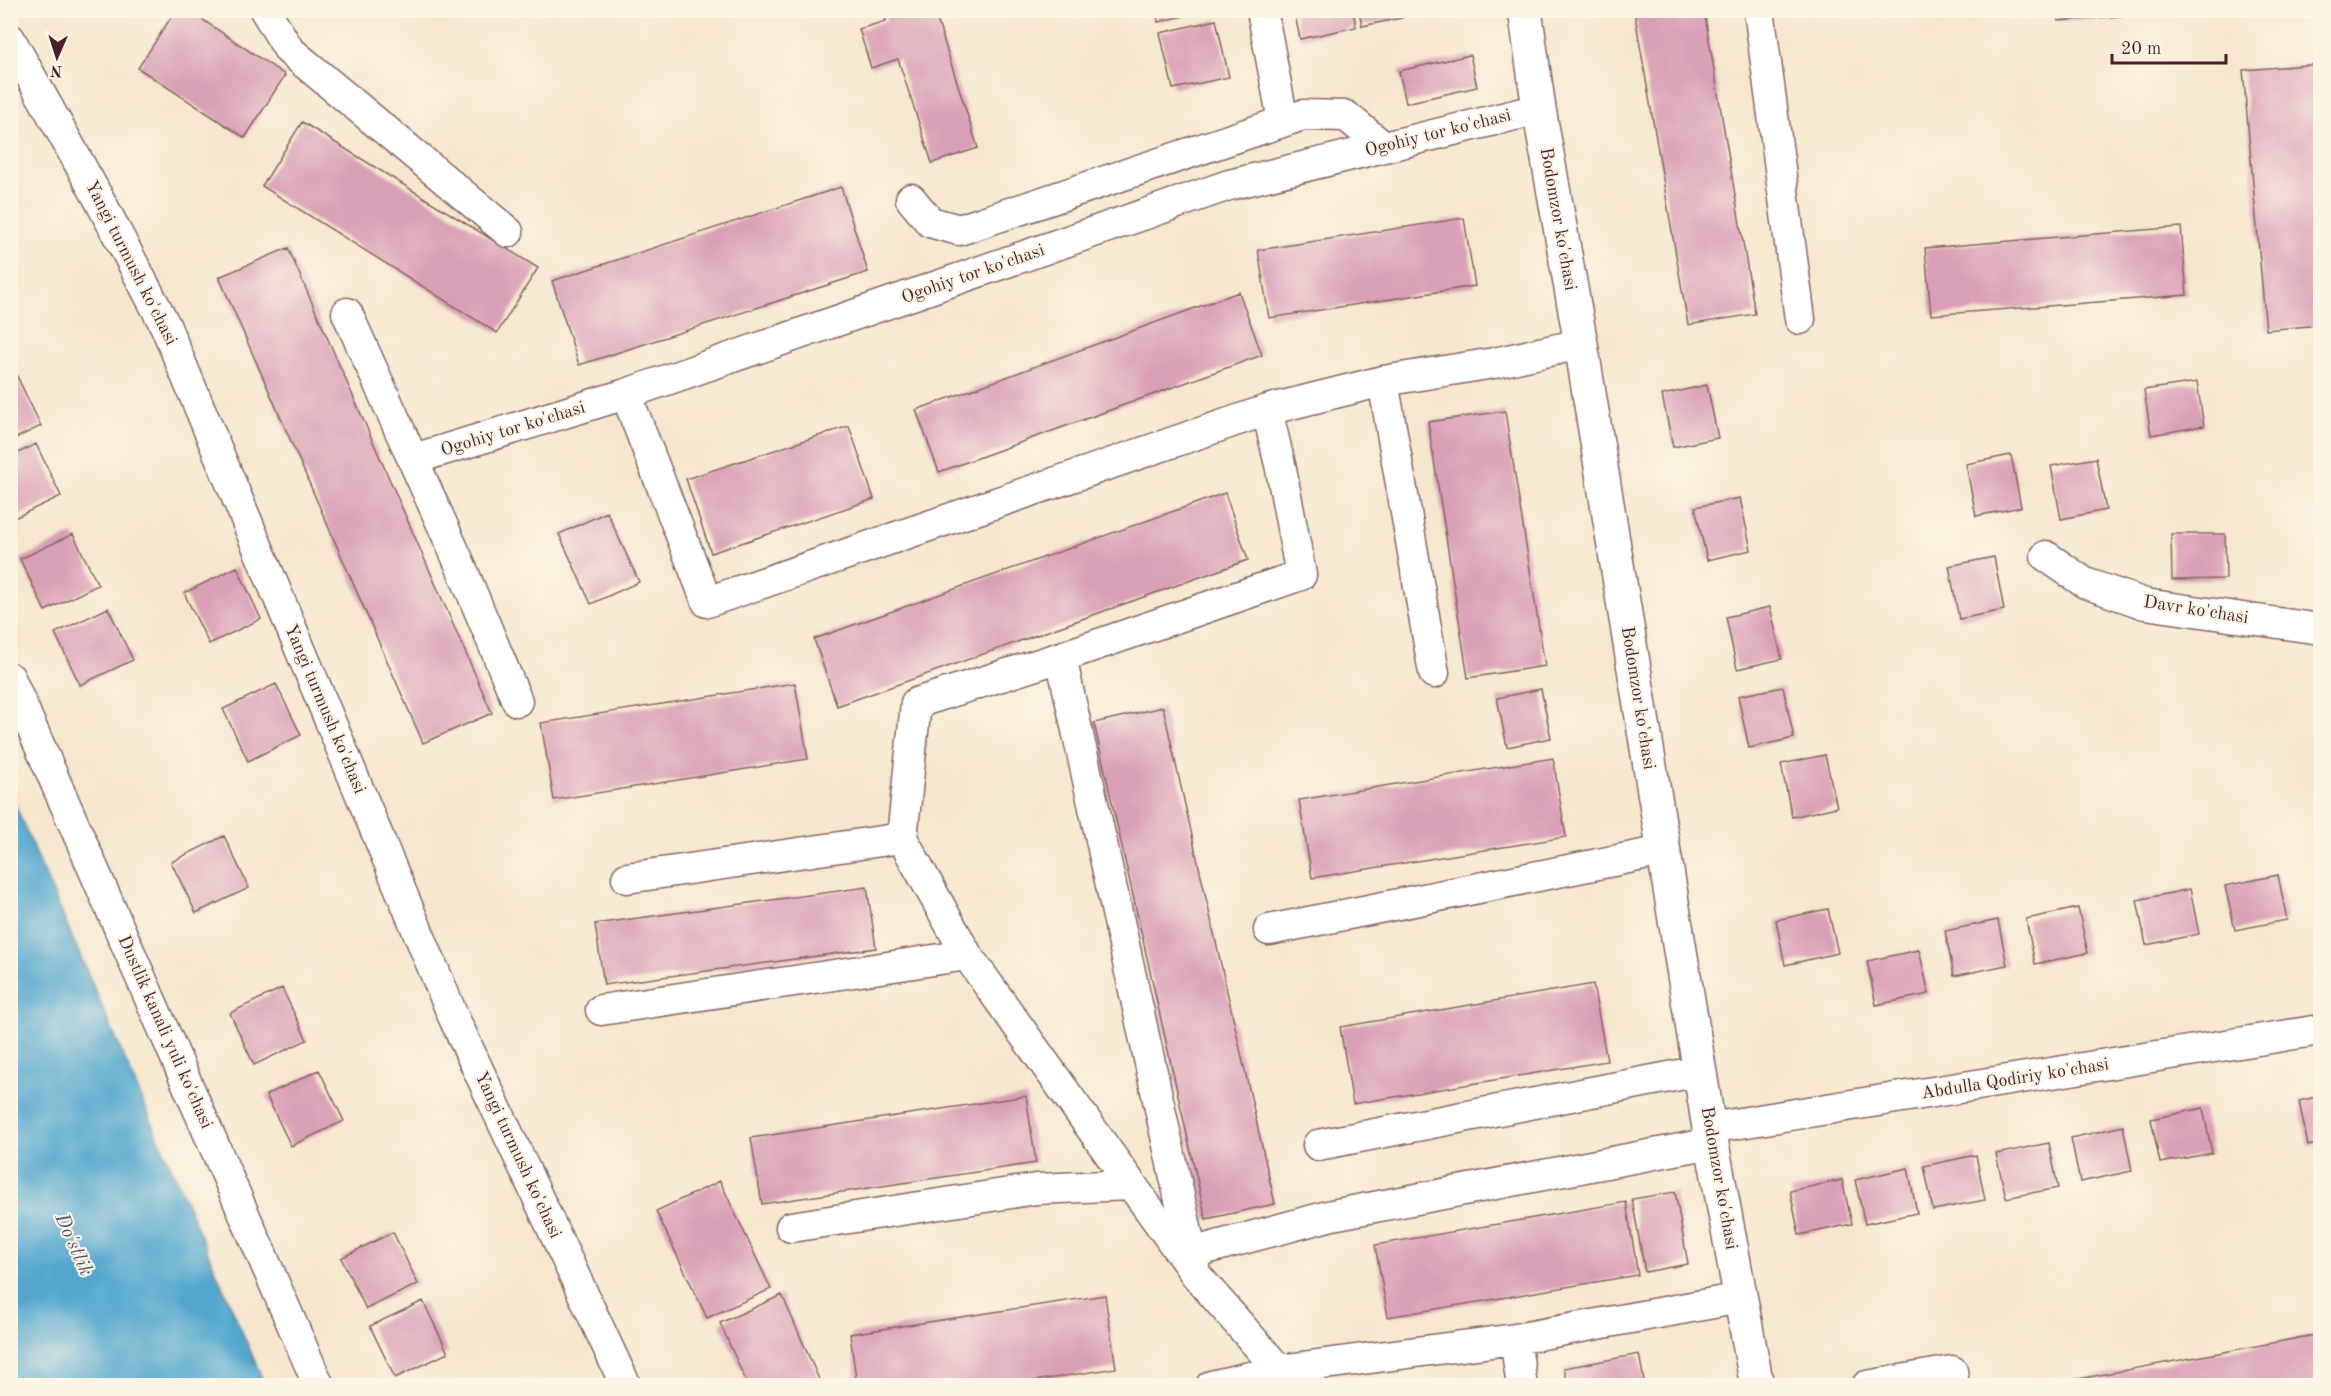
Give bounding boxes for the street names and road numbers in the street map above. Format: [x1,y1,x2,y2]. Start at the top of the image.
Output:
street label: Ogohiy tor ko'chasi [1363,106,1513,160]
street label: Bodomzor ko'chasi [1537,146,1579,292]
street label: Yangi turmush ko'chasi [82,178,180,348]
street label: Ogohiy tor ko'chasi [899,241,1047,307]
street label: Ogohiy tor ko'chasi [439,398,587,460]
street label: Davr ko'chasi [2142,593,2250,627]
street label: Yangi turmush ko'chasi [281,622,369,796]
street label: Bodomzor ko'chasi [1618,625,1658,771]
street label: Dustlik kanali yuli ko'chasi [114,933,216,1131]
street label: Abdulla Qodiriy ko'chasi [1920,1055,2110,1103]
street label: Yangi turmush ko'chasi [471,1069,565,1241]
street label: Bodomzor ko'chasi [1698,1105,1740,1251]

